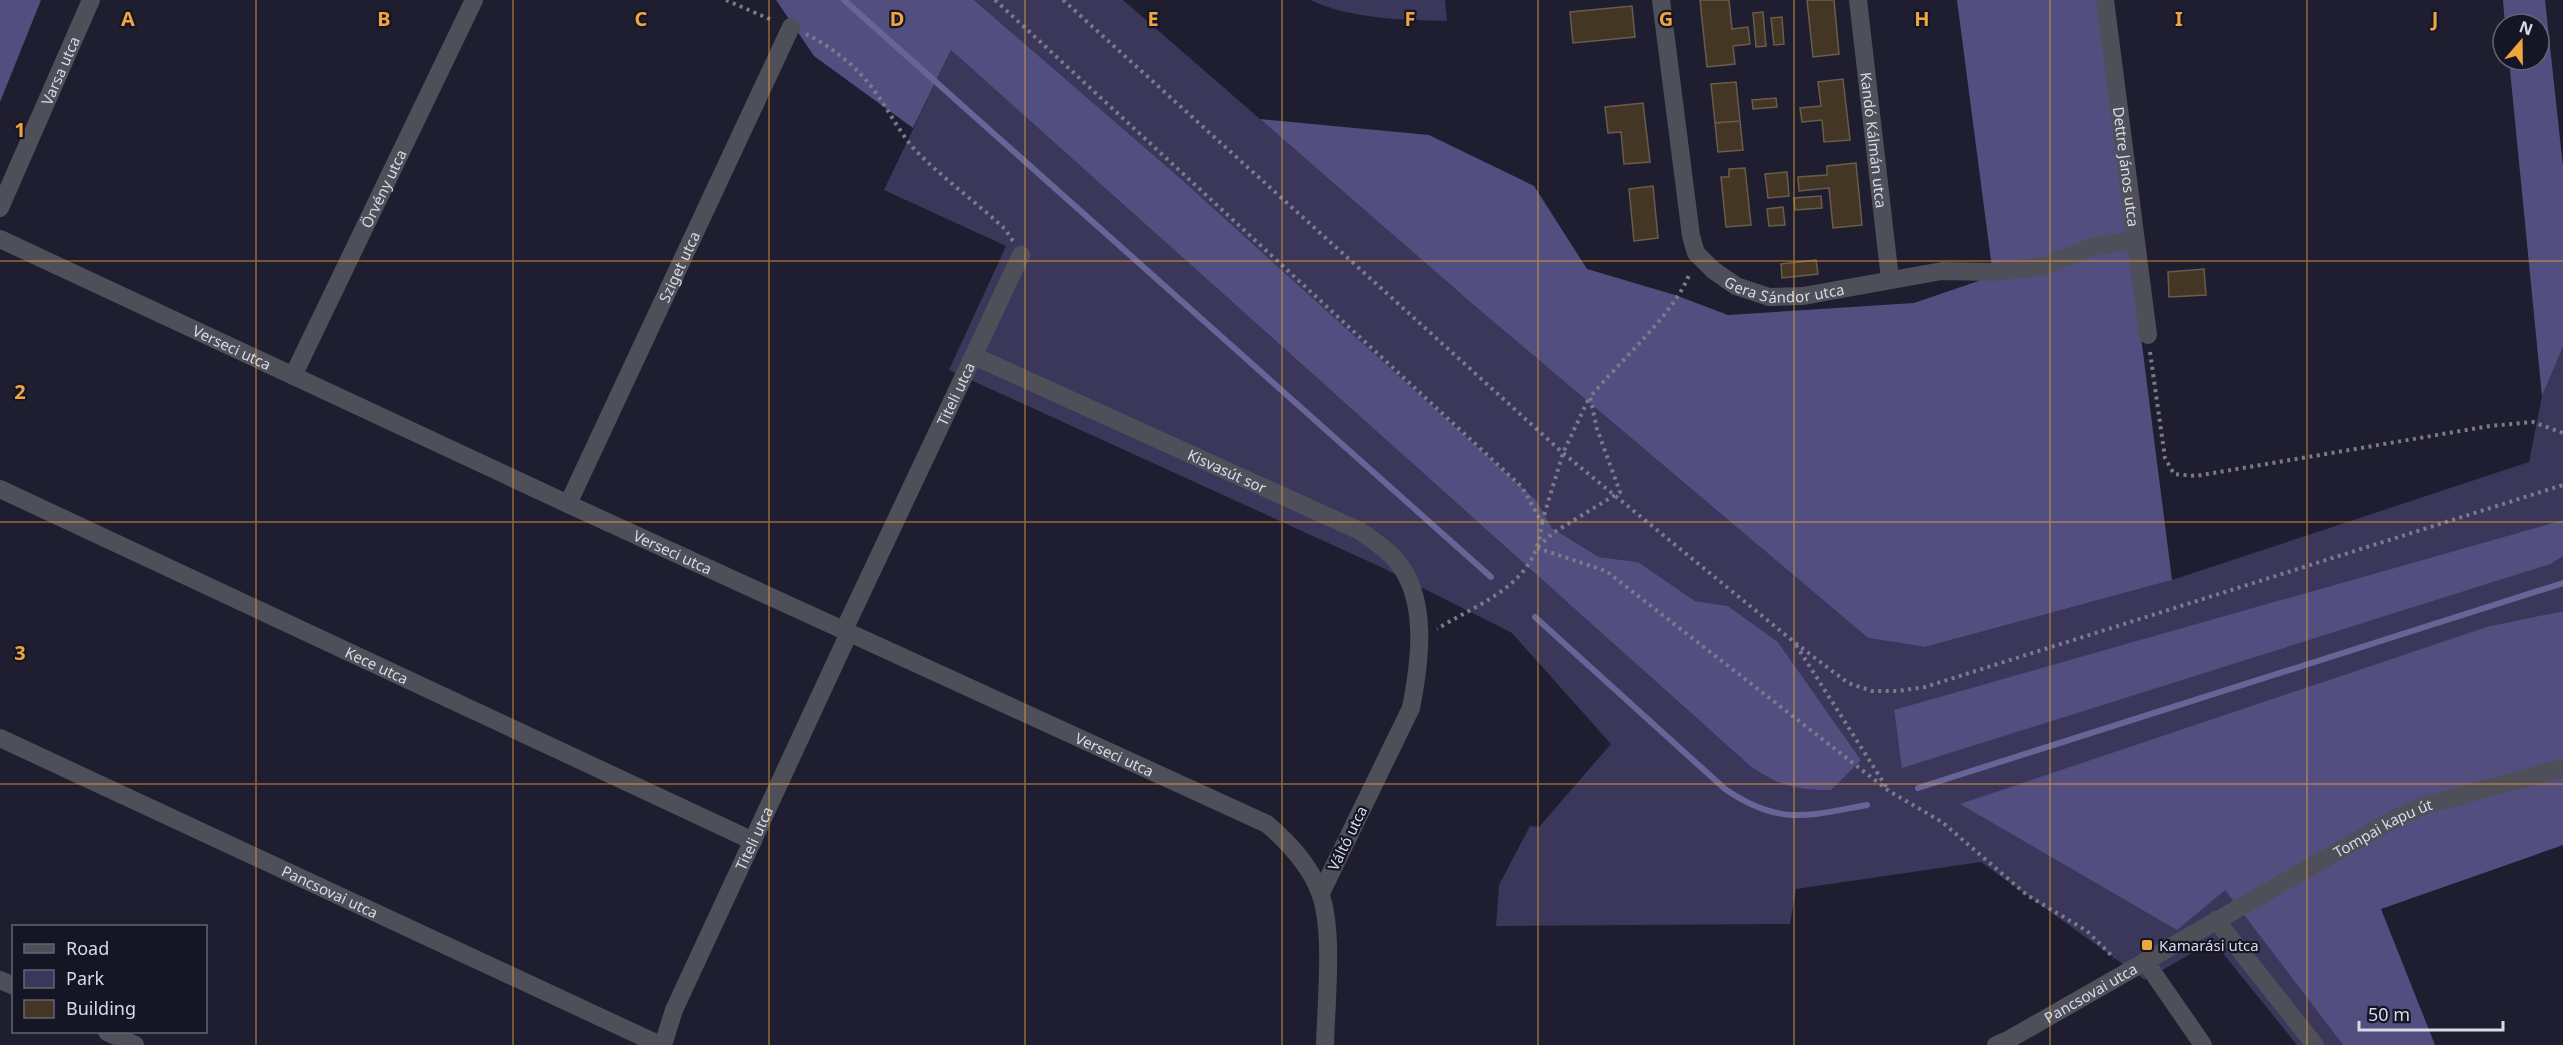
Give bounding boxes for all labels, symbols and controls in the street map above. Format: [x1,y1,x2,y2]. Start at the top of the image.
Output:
text: A [121,5,135,32]
text: B [377,5,391,32]
text: C [635,5,648,32]
text: D [890,5,904,32]
text: E [1147,5,1159,32]
text: F [1405,5,1415,32]
text: G [1659,5,1673,32]
text: H [1914,5,1930,32]
text: I [2175,5,2183,32]
text: J [2430,5,2438,32]
north arrow [2491,12,2551,72]
text: N [2516,15,2536,40]
street label: Varsa utca [36,33,84,108]
street label: Kandó Kálmán utca [1856,71,1892,209]
street label: Dettre János utca [2109,105,2144,228]
text: 1 [14,116,26,143]
street label: Örvény utca [356,146,411,231]
street label: Sziget utca [654,228,704,306]
street label: Gera Sándor utca [1721,271,1846,307]
street label: Verseci utca [190,320,274,374]
street label: Titeli utca [932,359,979,429]
text: 2 [14,378,26,405]
street label: Kisvasút sor [1185,444,1270,497]
street label: Verseci utca [630,525,715,579]
text: 3 [14,639,26,666]
street label: Kece utca [342,642,412,689]
street label: Verseci utca [1072,728,1157,781]
street label: Tompai kapu út [2330,794,2435,862]
street label: Váltó utca [1323,802,1371,874]
street label: Titeli utca [730,803,777,873]
street label: Pancsovai utca [279,860,381,923]
legend [12,925,207,1033]
place label: Kamarási utca [2159,935,2259,955]
text: Road [66,936,109,960]
marker: Kamarási utca [2140,938,2154,952]
street label: Pancsovai utca [2040,958,2141,1027]
text: Park [66,966,104,990]
scale bar [2359,994,2503,1032]
text: Building [66,996,136,1020]
text: 50 m [2368,1002,2410,1026]

